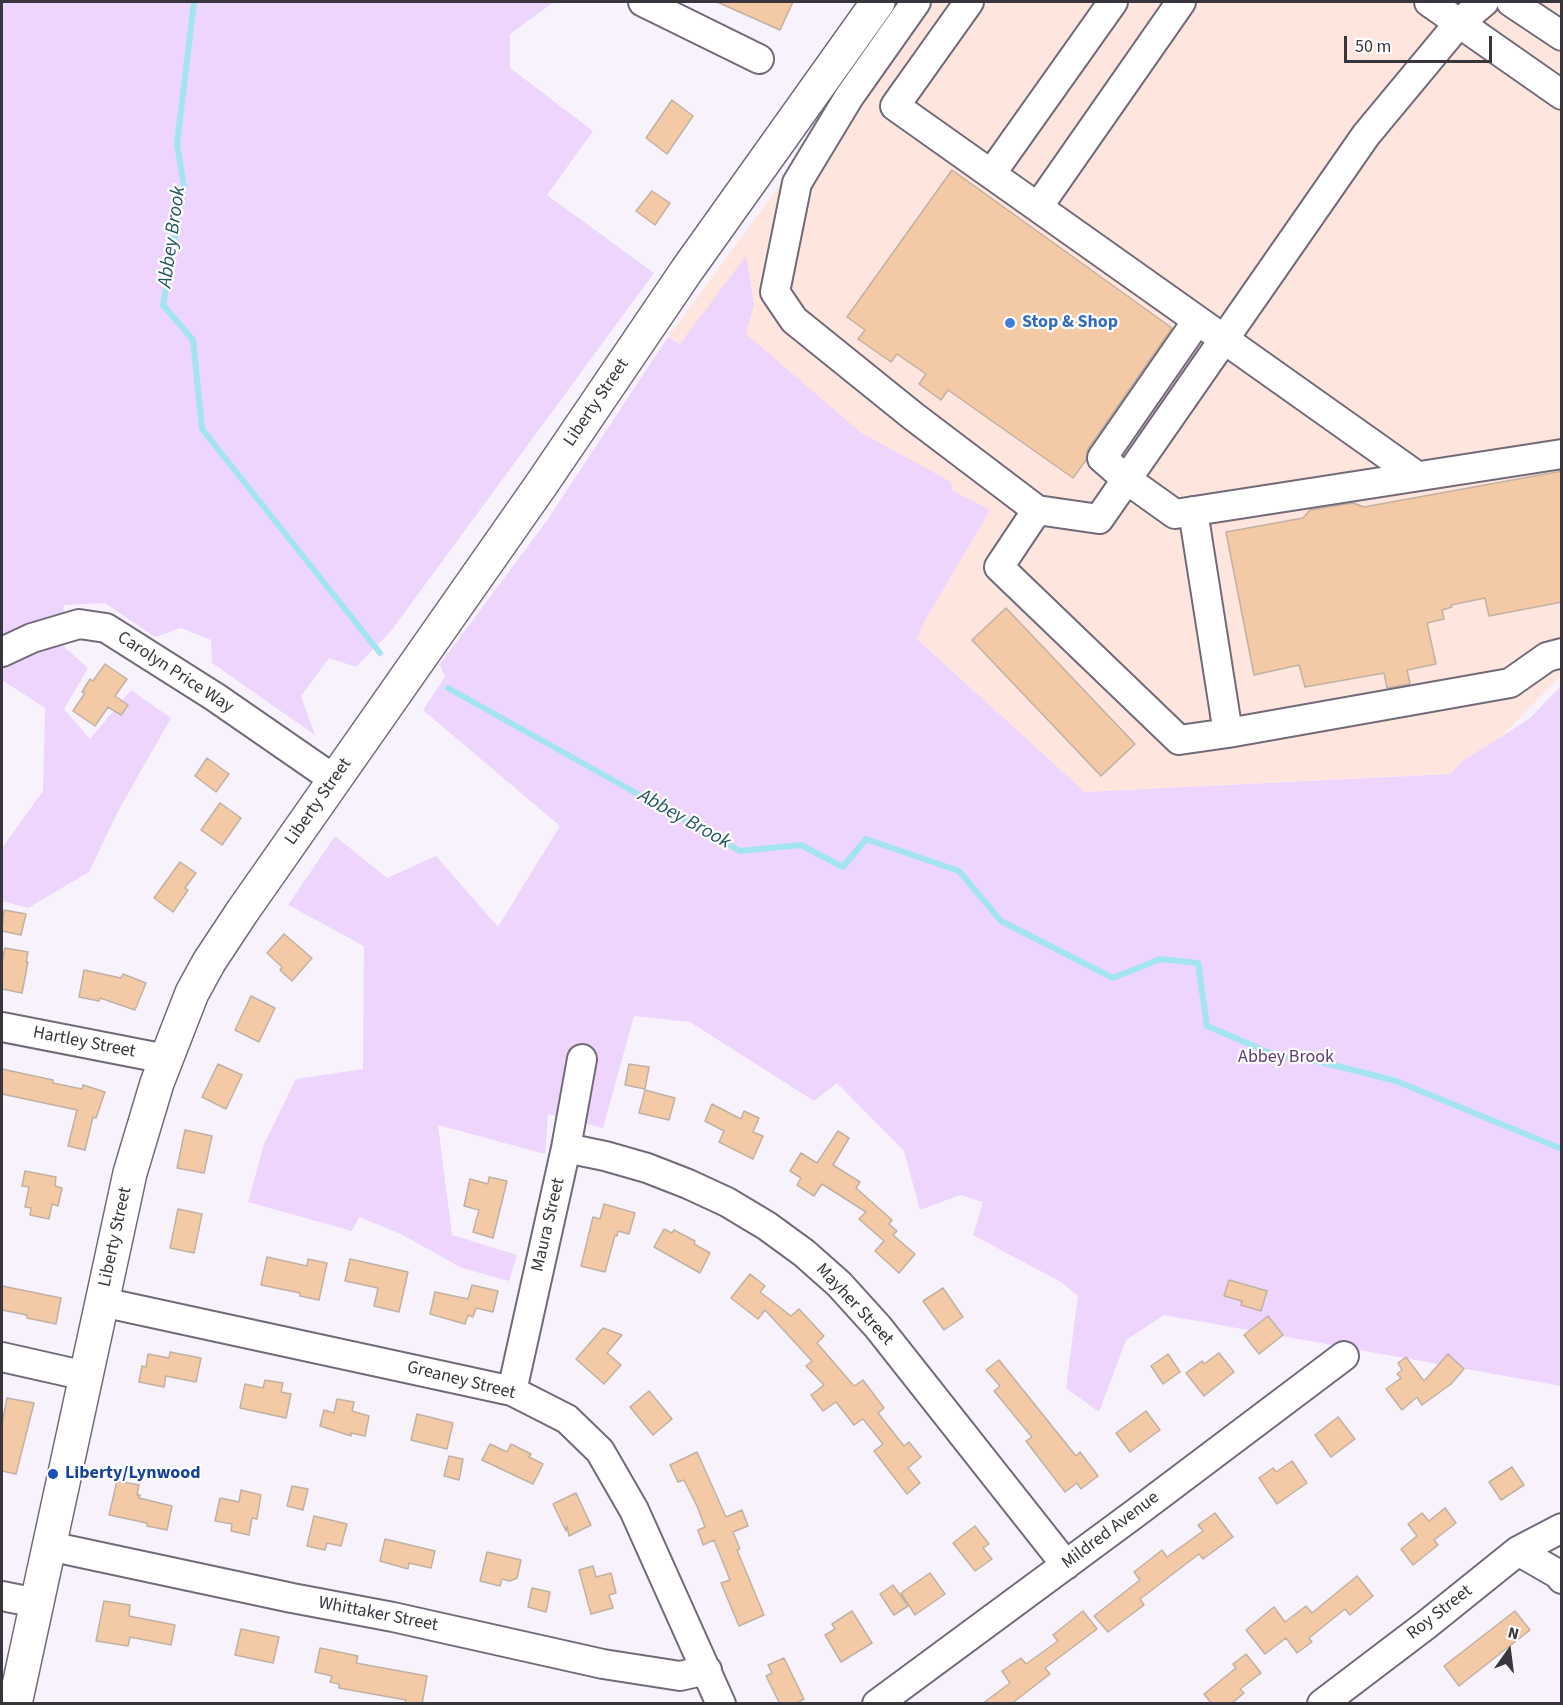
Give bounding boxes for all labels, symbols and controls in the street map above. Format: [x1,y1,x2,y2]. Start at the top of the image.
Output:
scale bar [1347,24,1496,62]
text: 50 m [1355,34,1391,59]
water label: Abbey Brook [154,185,192,289]
place label: Stop & Shop [1022,312,1118,334]
marker: Stop & Shop [1003,316,1017,330]
street label: Liberty Street [560,355,634,451]
street label: Carolyn Price Way [113,627,237,719]
street label: Liberty Street [281,754,357,850]
water label: Abbey Brook [634,785,734,855]
street label: Hartley Street [31,1022,137,1064]
park label: Abbey Brook [1238,1047,1334,1069]
street label: Maura Street [528,1176,570,1274]
street label: Liberty Street [95,1185,137,1289]
street label: Mayher Street [811,1260,897,1350]
street label: Greaney Street [405,1357,517,1405]
place label: Liberty/Lynwood [65,1463,201,1485]
marker: Liberty/Lynwood [46,1467,60,1481]
street label: Mildred Avenue [1058,1487,1164,1575]
street label: Roy Street [1403,1581,1477,1645]
street label: Whittaker Street [316,1593,440,1637]
north arrow [1479,1621,1539,1681]
text: N [1506,1622,1521,1645]

